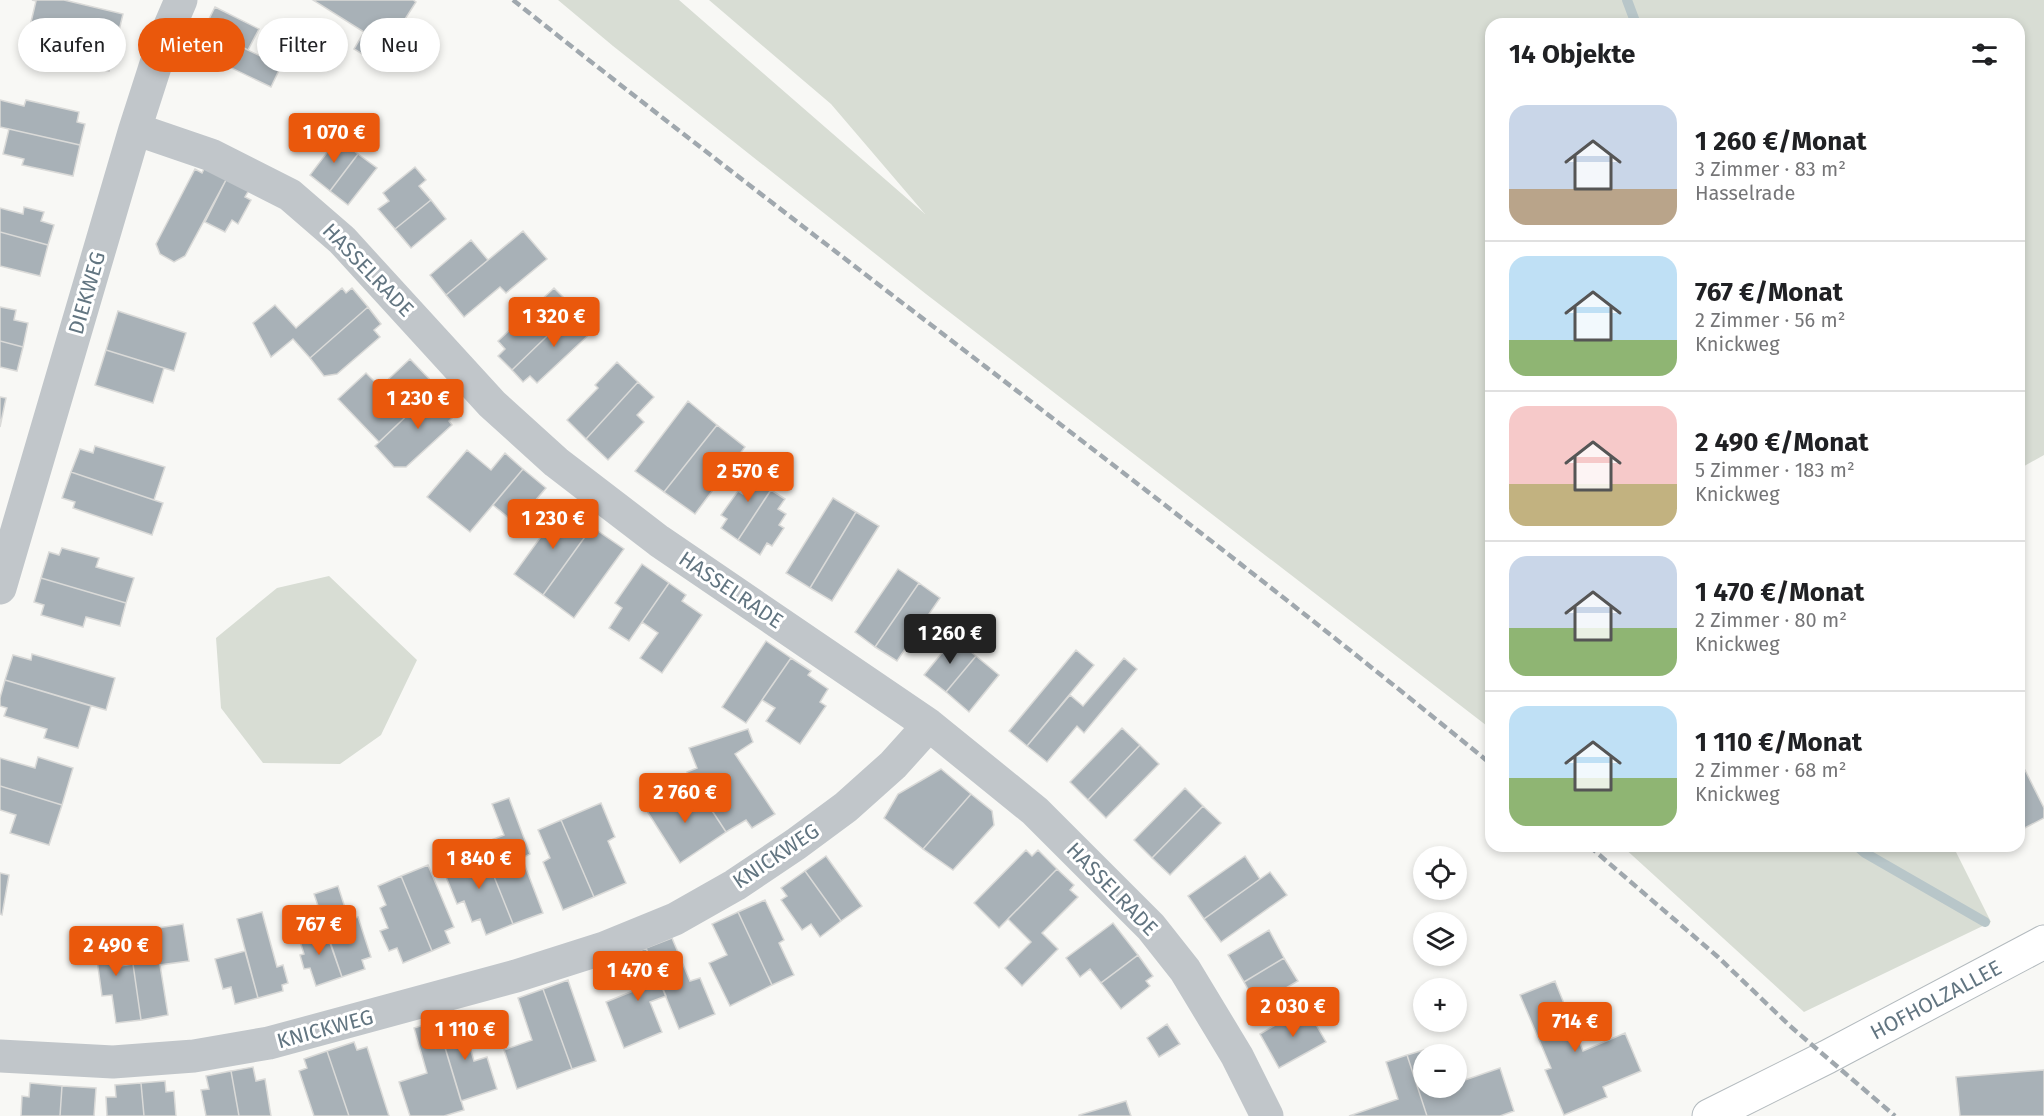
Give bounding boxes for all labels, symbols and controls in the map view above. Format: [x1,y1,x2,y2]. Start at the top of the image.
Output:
chip: Kaufen [18,18,126,72]
chip: Mieten [138,18,245,72]
chip: Filter [257,18,348,72]
chip: Neu [360,18,440,72]
icon: filters [1968,38,2001,71]
text: 14 Objekte [1509,39,1635,70]
pin: 1 070 € [279,113,389,164]
text: 1 070 € [303,120,365,144]
text: 1 260 €/Monat [1695,126,1867,157]
icon: home [1557,129,1629,201]
text: 3 Zimmer · 83 m² [1695,157,1846,181]
text: Hasselrade [1695,181,1795,205]
street label: HASSELRADE [317,218,419,322]
street label: DIEKWEG [63,249,111,337]
text: 767 €/Monat [1695,277,1843,308]
icon: home [1557,280,1629,352]
pin: 1 320 € [499,297,609,348]
text: 1 320 € [523,304,585,328]
text: 2 Zimmer · 56 m² [1695,308,1846,332]
text: Knickweg [1695,332,1780,356]
pin: 1 230 € [363,379,473,430]
text: 1 230 € [387,386,449,410]
text: 2 490 €/Monat [1695,427,1869,458]
icon: home [1557,430,1629,502]
pin: 2 570 € [693,452,803,503]
text: 5 Zimmer · 183 m² [1695,458,1855,482]
text: 2 570 € [717,459,779,483]
text: Knickweg [1695,482,1780,506]
pin: 1 230 € [498,499,608,550]
text: 1 230 € [522,506,584,530]
street label: HASSELRADE [674,546,788,634]
text: 1 470 €/Monat [1695,577,1864,608]
icon: home [1557,580,1629,652]
text: 2 Zimmer · 80 m² [1695,608,1847,632]
pin: 1 260 € [895,614,1005,665]
text: 1 260 € [918,621,982,645]
text: Knickweg [1695,632,1780,656]
text: 1 110 €/Monat [1695,727,1862,758]
icon: home [1557,730,1629,802]
text: 2 Zimmer · 68 m² [1695,758,1847,782]
pin: 2 760 € [630,773,740,824]
text: 2 760 € [653,780,717,804]
text: Knickweg [1695,782,1780,806]
street label: KNICKWEG [728,818,824,894]
street label: HASSELRADE [1061,837,1163,941]
pin: 1 840 € [424,839,534,890]
text: 1 840 € [446,846,512,870]
map controls [1413,846,1467,1098]
button: locate [1413,846,1467,900]
pin: 767 € [277,905,361,956]
text: 767 € [296,912,342,936]
button: layers [1413,912,1467,966]
pin: 2 490 € [61,926,171,977]
text: 2 490 € [83,933,149,957]
pin: 1 470 € [583,951,693,1002]
street label: HOFHOLZALLEE [1866,955,2006,1045]
text: 1 470 € [607,958,669,982]
button: + [1413,978,1467,1032]
pin: 2 030 € [1238,987,1348,1038]
text: 2 030 € [1260,994,1326,1018]
pin: 714 € [1533,1002,1617,1053]
street label: KNICKWEG [274,1004,376,1054]
text: 714 € [1552,1009,1598,1033]
pin: 1 110 € [410,1010,520,1061]
text: 1 110 € [435,1017,495,1041]
button: − [1413,1044,1467,1098]

